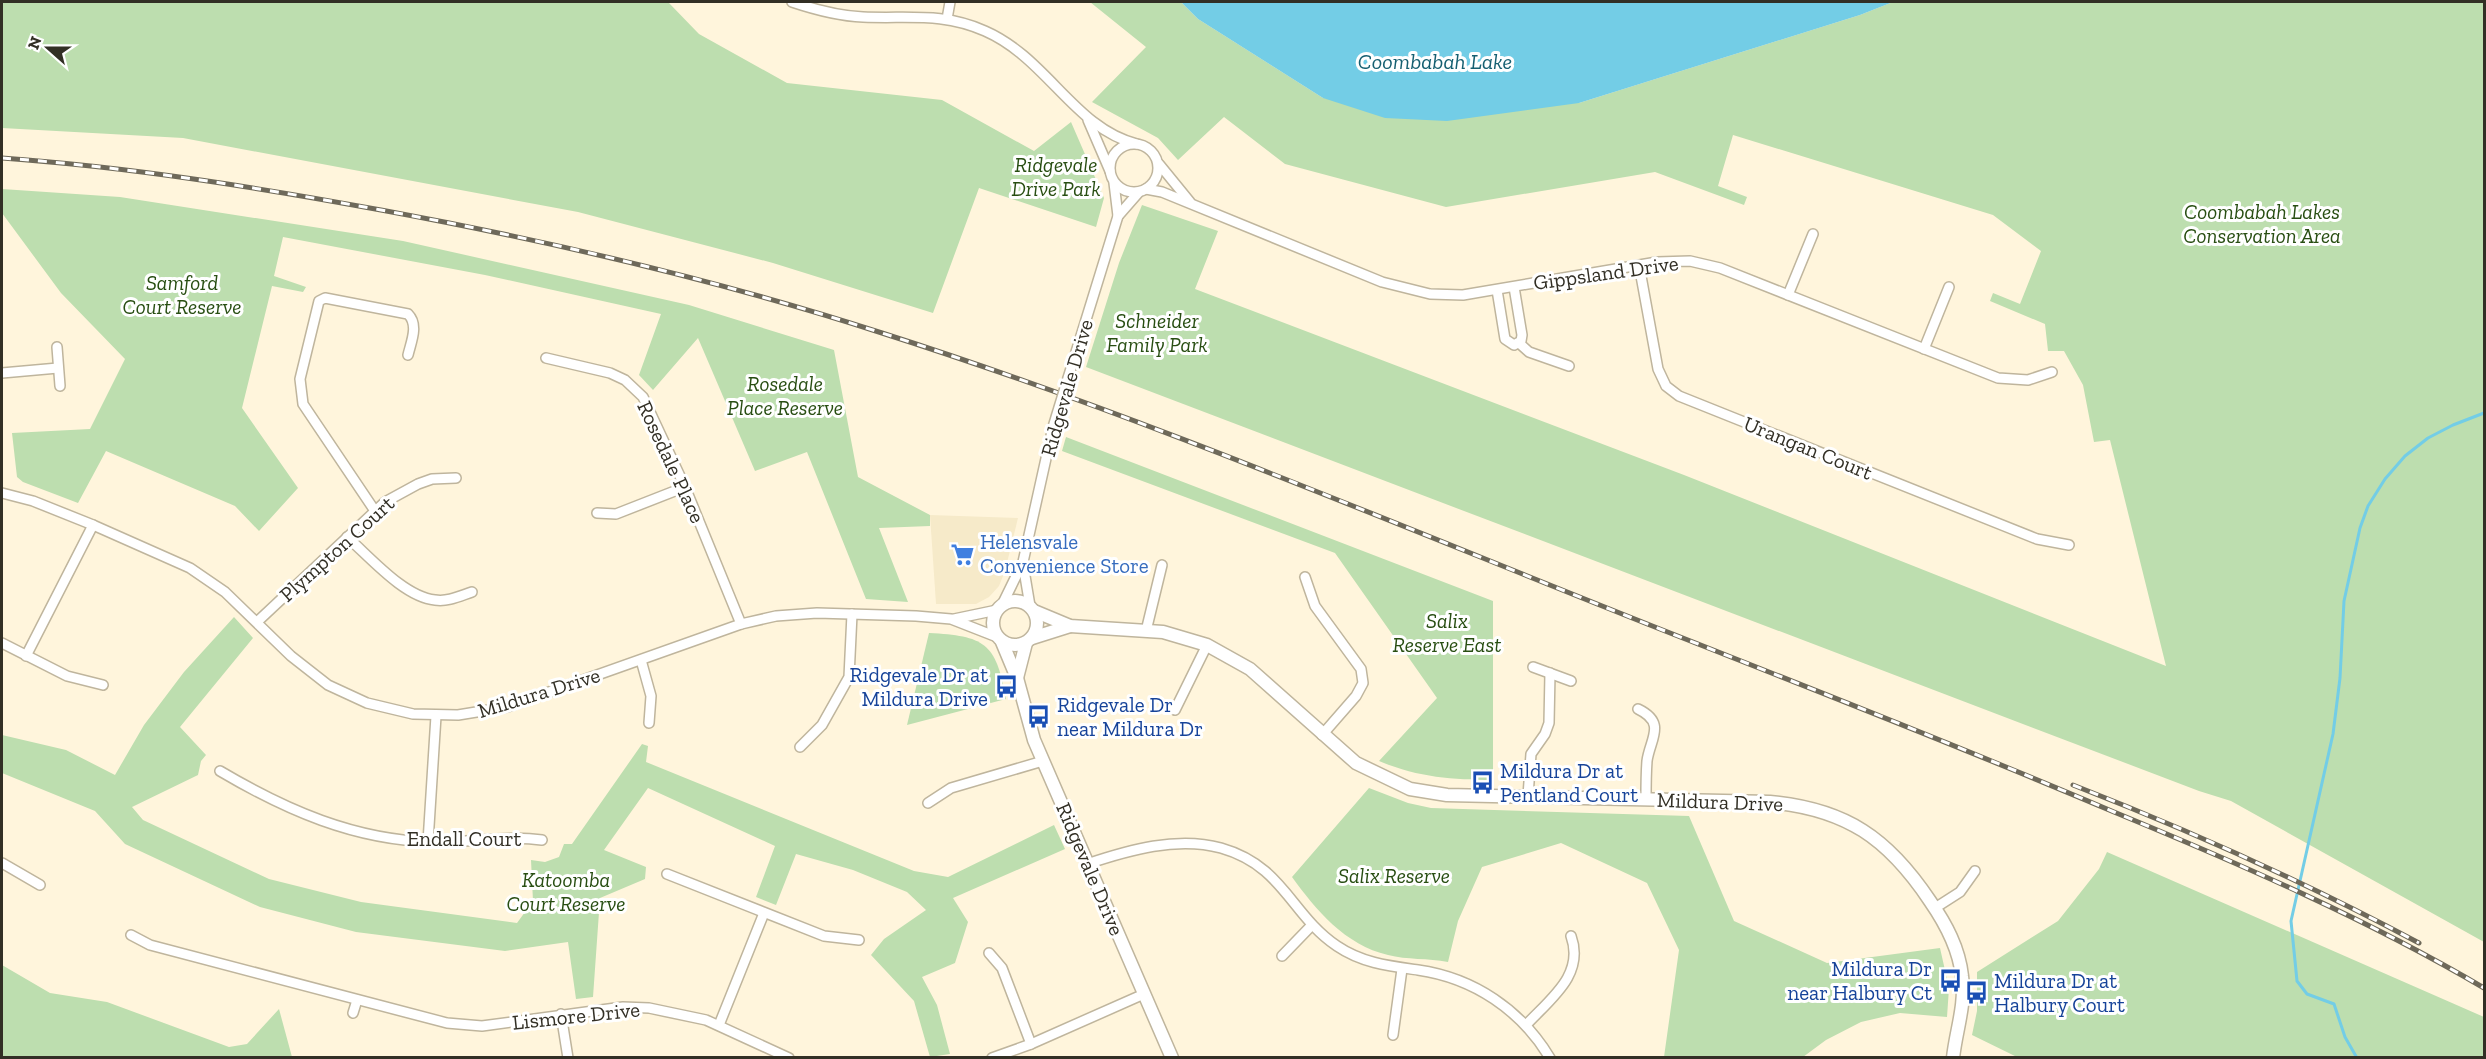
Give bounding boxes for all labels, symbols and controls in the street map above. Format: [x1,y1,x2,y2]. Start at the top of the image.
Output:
north arrow [18,18,78,78]
text: N [23,34,46,52]
water label: Coombabah Lake [1358,48,1512,75]
park label: Ridgevale Drive Park [1011,152,1101,201]
park label: Coombabah Lakes Conservation Area [2183,199,2341,248]
street label: Gippsland Drive [1532,250,1680,295]
park label: Samford Court Reserve [123,270,242,319]
park label: Schneider Family Park [1106,308,1208,357]
street label: Ridgevale Drive [1035,316,1098,459]
park label: Rosedale Place Reserve [727,371,843,420]
street label: Rosedale Place [632,397,711,527]
street label: Urangan Court [1740,410,1876,485]
street label: Plympton Court [274,490,399,607]
place label: Helensvale Convenience Store [980,529,1149,578]
supermarket icon: Helensvale Convenience Store [949,541,975,567]
park label: Salix Reserve East [1393,608,1501,657]
street label: Mildura Drive [475,662,603,723]
place label: Ridgevale Dr at Mildura Drive [850,662,988,711]
bus stop icon: Ridgevale Dr at Mildura Drive [993,674,1019,700]
place label: Ridgevale Dr near Mildura Dr [1057,692,1203,741]
bus stop icon: Ridgevale Dr near Mildura Dr [1026,704,1052,730]
place label: Mildura Dr at Pentland Court [1500,758,1638,807]
bus stop icon: Mildura Dr at Pentland Court [1469,770,1495,796]
street label: Mildura Drive [1656,787,1784,816]
street label: Ridgevale Drive [1051,799,1130,939]
street label: Endall Court [407,826,522,851]
park label: Salix Reserve [1338,863,1450,888]
park label: Katoomba Court Reserve [507,867,626,916]
place label: Mildura Dr near Halbury Ct [1787,956,1932,1005]
bus stop icon: Mildura Dr near Halbury Ct [1937,968,1963,994]
place label: Mildura Dr at Halbury Court [1994,968,2125,1017]
bus stop icon: Mildura Dr at Halbury Court [1963,980,1989,1006]
street label: Lismore Drive [511,996,641,1035]

